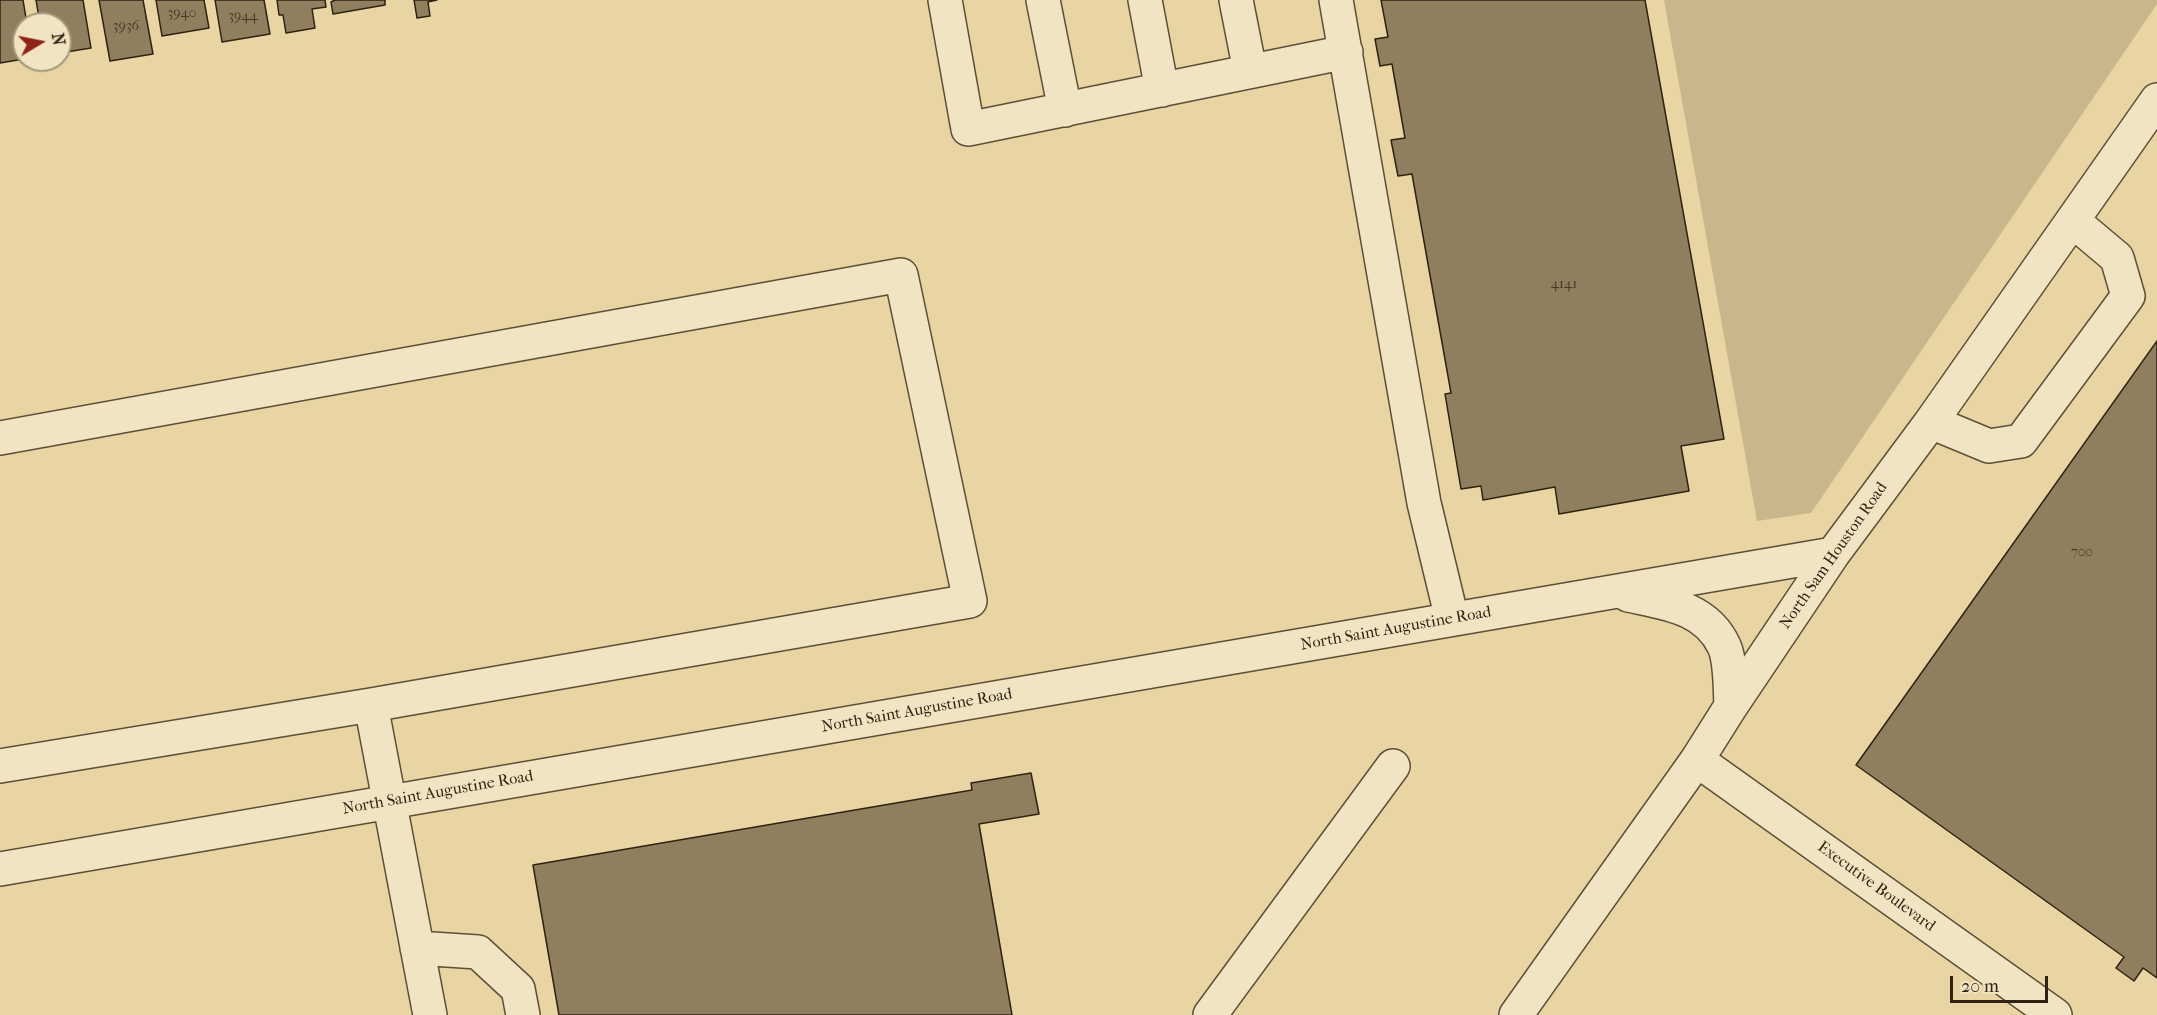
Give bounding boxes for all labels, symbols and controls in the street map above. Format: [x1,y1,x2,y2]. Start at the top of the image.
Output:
house number: 3940 [168,6,196,22]
house number: 3944 [228,9,258,25]
north arrow [12,12,72,72]
house number: 3936 [113,19,139,35]
text: N [48,31,69,47]
house number: 4141 [1551,277,1577,293]
street label: North Sam Houston Road [1776,479,1892,633]
house number: 700 [2071,545,2093,561]
street label: North Saint Augustine Road [1299,603,1493,655]
street label: North Saint Augustine Road [820,685,1014,737]
street label: North Saint Augustine Road [341,767,535,819]
street label: Executive Boulevard [1813,838,1939,936]
scale bar [1953,964,2050,1002]
text: 20 m [1961,976,1999,997]

